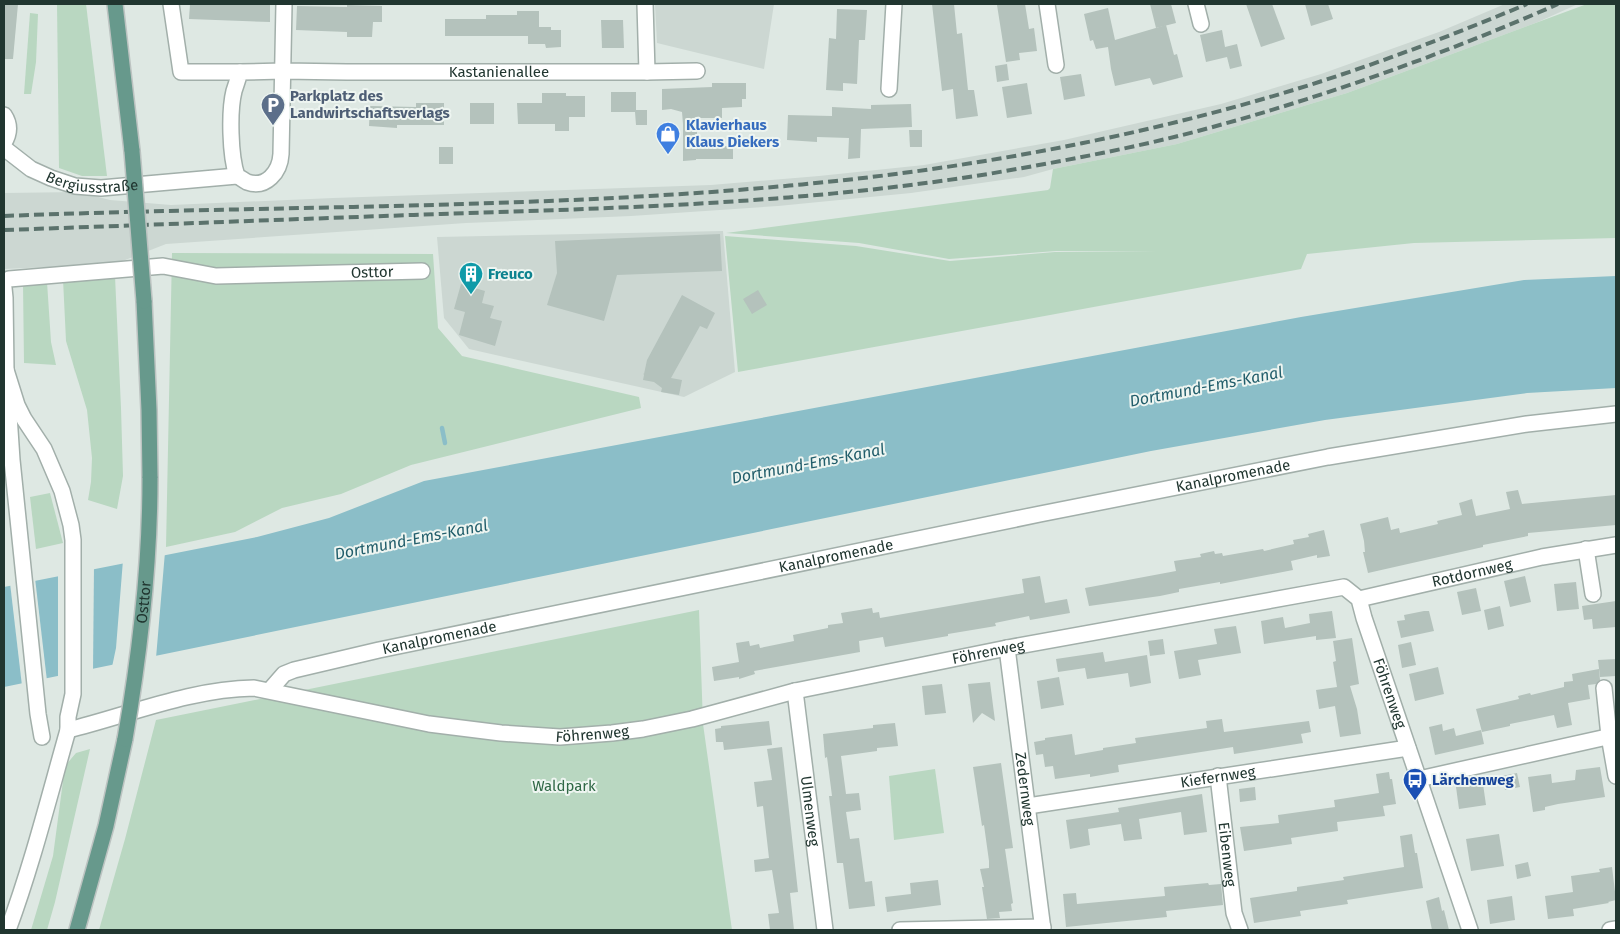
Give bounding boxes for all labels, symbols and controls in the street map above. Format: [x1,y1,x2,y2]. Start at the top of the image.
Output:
street label: Kastanienallee [449,63,549,81]
place label: Parkplatz des Landwirtschaftsverlags [290,87,450,122]
parking icon: Parkplatz des Landwirtschaftsverlags [260,92,286,126]
place label: Klavierhaus Klaus Diekers [686,116,779,151]
shop icon: Klavierhaus Klaus Diekers [655,121,681,155]
street label: Bergiusstraße [43,168,139,197]
building icon: Freuco [458,261,484,295]
street label: Osttor [351,263,394,282]
place label: Freuco [488,265,533,283]
water label: Dortmund-Ems-Kanal [1128,362,1284,411]
water label: Dortmund-Ems-Kanal [730,439,886,488]
street label: Kanalpromenade [1174,456,1292,496]
water label: Dortmund-Ems-Kanal [333,515,489,564]
street label: Kanalpromenade [777,535,895,576]
street label: Rotdornweg [1430,555,1514,591]
street label: Osttor [133,580,155,624]
street label: Kanalpromenade [381,617,498,658]
street label: Föhrenweg [951,636,1026,668]
street label: Föhrenweg [1369,656,1410,731]
street label: Föhrenweg [555,722,630,746]
street label: Zedernweg [1011,751,1039,827]
street label: Kiefernweg [1179,762,1257,792]
bus stop icon: Lärchenweg [1402,767,1428,801]
place label: Lärchenweg [1432,771,1515,789]
street label: Ulmenweg [797,775,823,848]
park label: Waldpark [532,777,596,795]
street label: Eibenweg [1214,821,1240,888]

